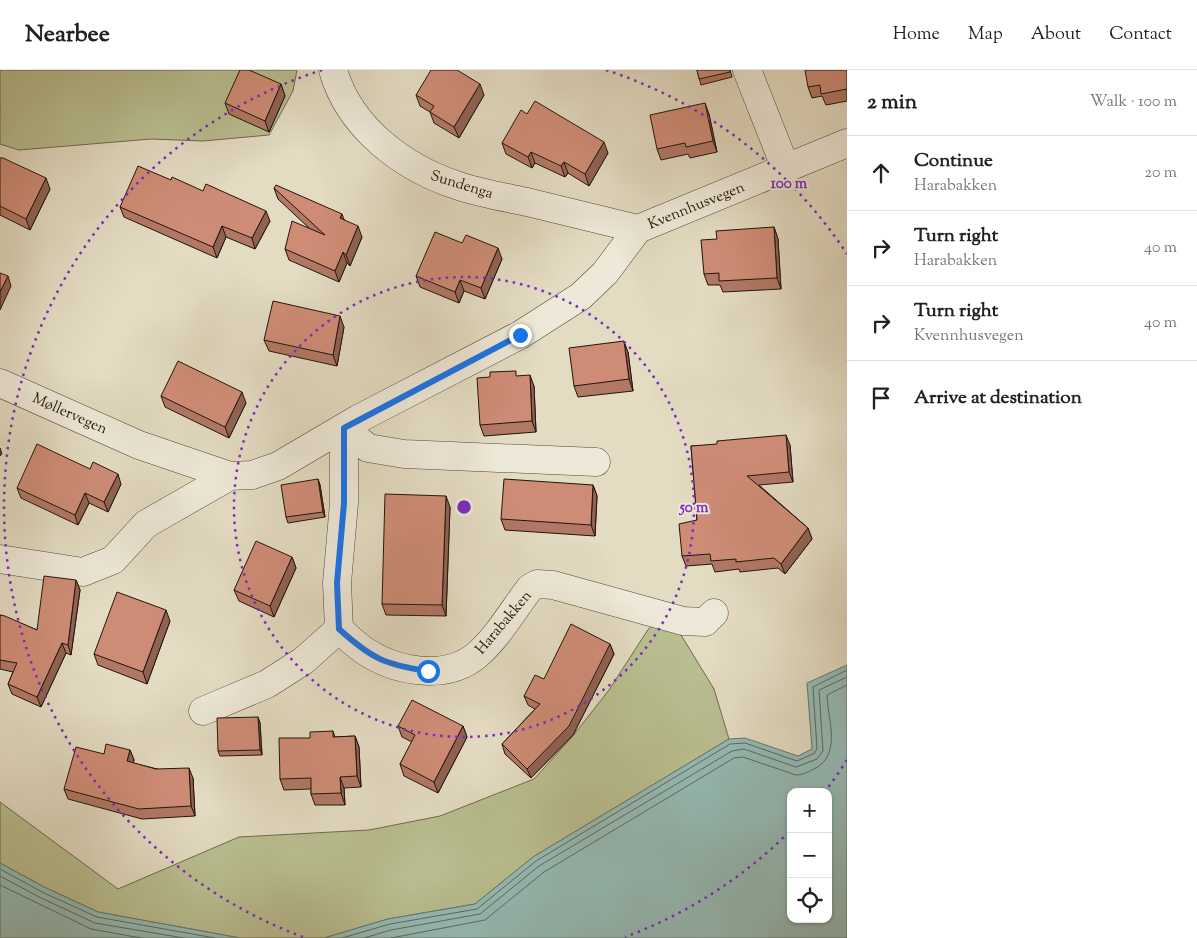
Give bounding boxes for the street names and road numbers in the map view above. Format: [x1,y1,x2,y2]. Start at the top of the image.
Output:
street label: Sundenga [428,166,496,205]
street label: Kvennhusvegen [645,177,748,235]
street label: Møllervegen [29,389,110,440]
street label: Harabakken [471,586,537,660]

